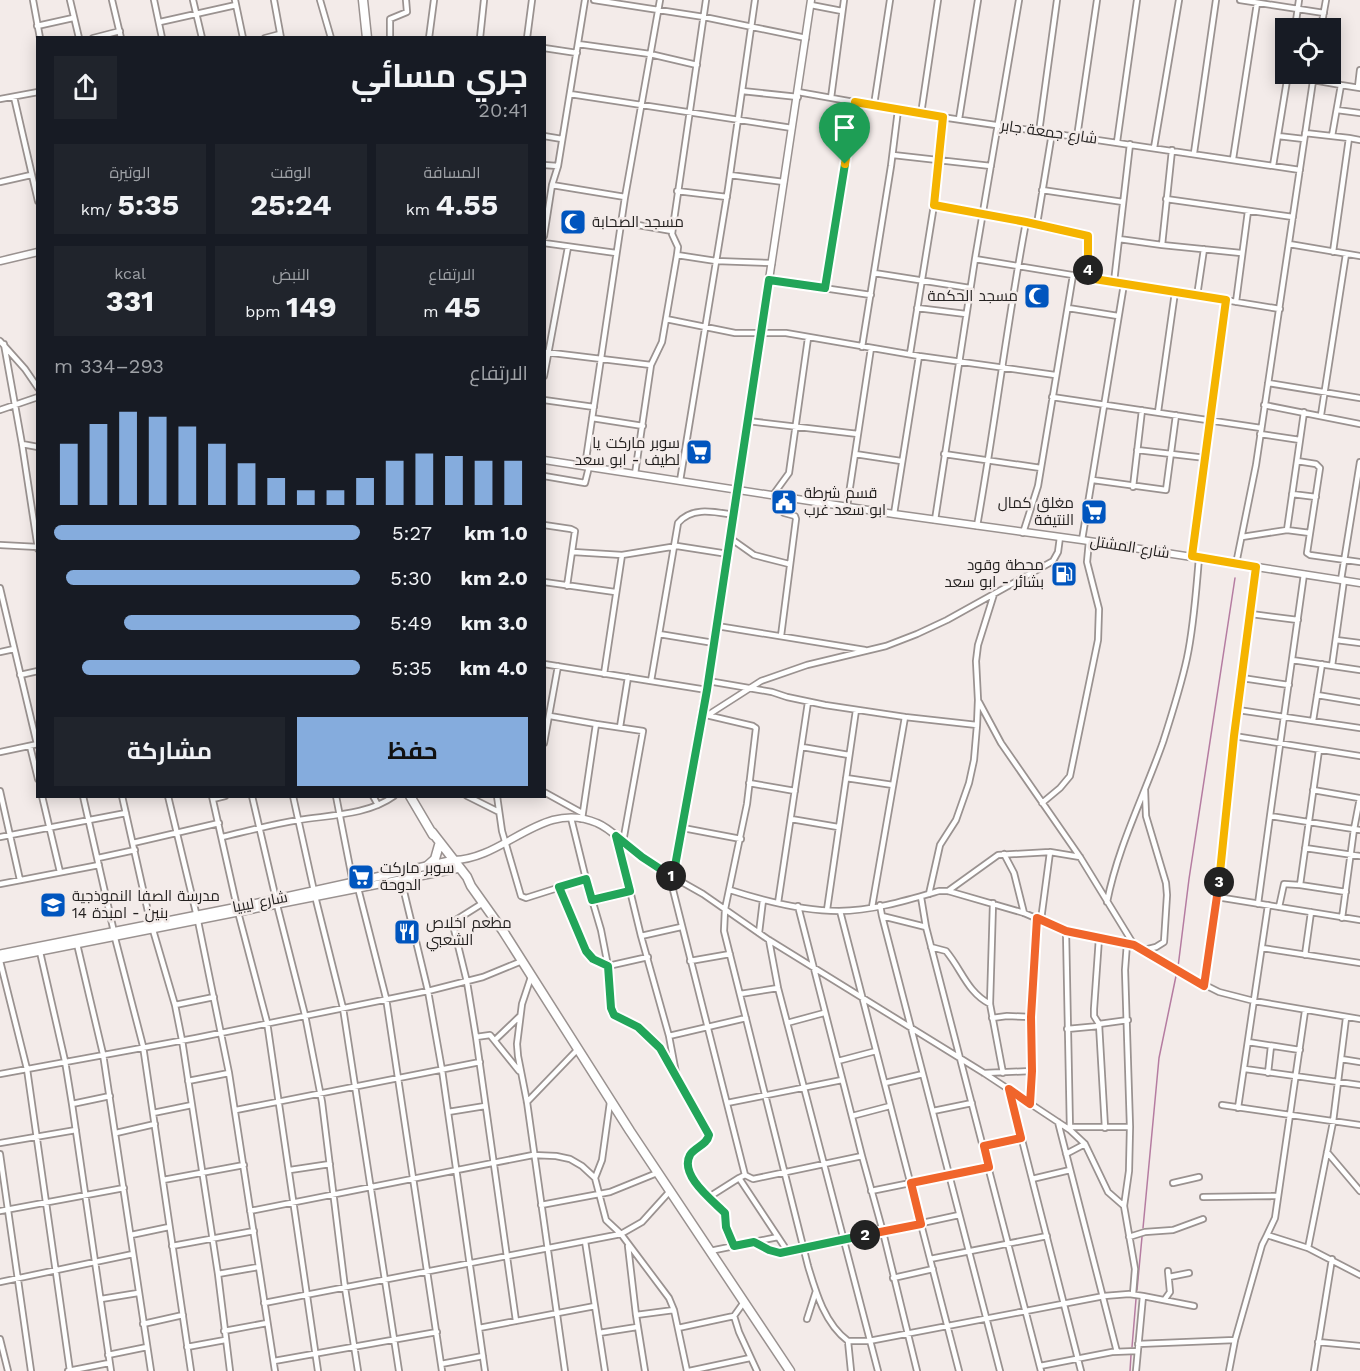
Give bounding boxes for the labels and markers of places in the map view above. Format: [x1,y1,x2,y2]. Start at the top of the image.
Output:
pin [819,102,870,164]
mosque icon: مسجد الصحابة [558,207,588,237]
place label: مسجد الصحابة [592,213,684,231]
pin: 4 [1073,255,1103,285]
mosque icon: مسجد الحكمة [1022,281,1052,311]
place label: مسجد الحكمة [927,287,1018,305]
place label: سوبر ماركت يا لطيف - ابو سعد [575,434,680,469]
supermarket icon: سوبر ماركت يا لطيف - ابو سعد [684,437,714,467]
place label: قسم شرطة ابو سعد غرب [804,484,886,519]
public building icon: قسم شرطة ابو سعد غرب [769,487,799,517]
place label: مغلق كمال النتيفة [998,494,1074,529]
supermarket icon: مغلق كمال النتيفة [1079,497,1109,527]
place label: محطة وقود بشائر - ابو سعد [944,556,1044,591]
fuel station icon: محطة وقود بشائر - ابو سعد [1049,559,1079,589]
place label: سوبر ماركت الدوحة [380,859,454,894]
pin: 1 [656,861,686,891]
supermarket icon: سوبر ماركت الدوحة [346,862,376,892]
pin: 3 [1204,867,1234,897]
place label: مدرسة الصفا النموذجية بنين - امبدة 14 [72,887,220,923]
school or university icon: مدرسة الصفا النموذجية بنين - امبدة 14 [38,890,68,920]
place label: مطعم اخلاص الشعبي [426,914,512,952]
restaurant icon: مطعم اخلاص الشعبي [392,917,422,947]
pin: 2 [850,1220,880,1250]

